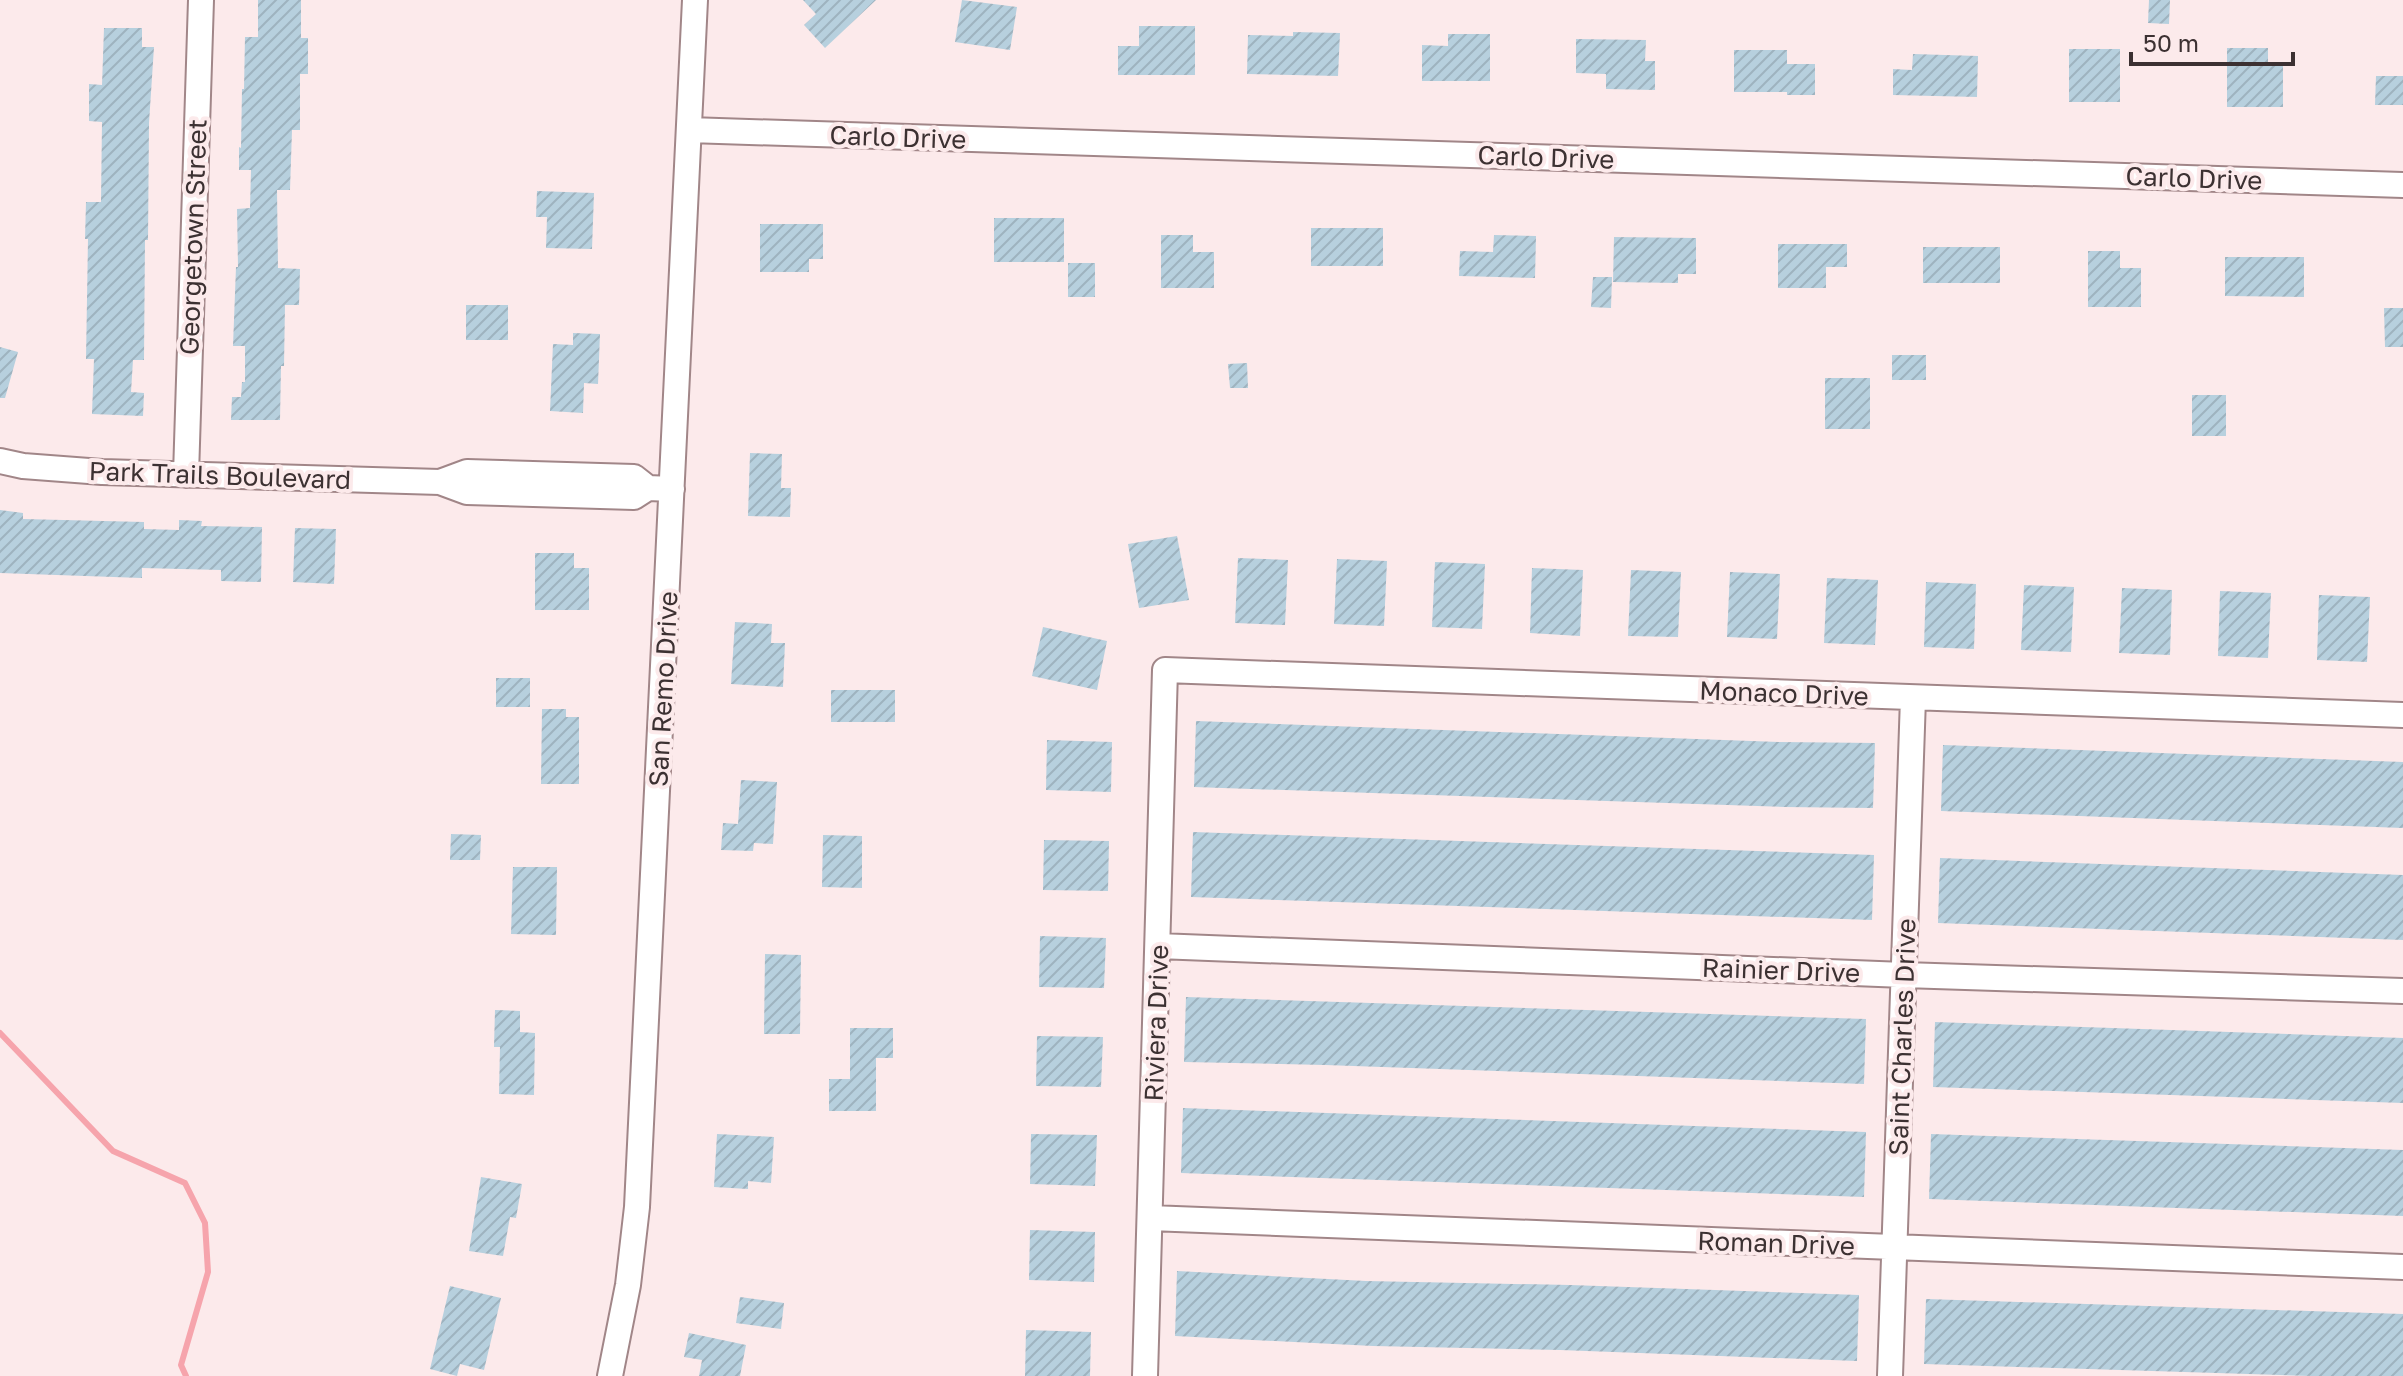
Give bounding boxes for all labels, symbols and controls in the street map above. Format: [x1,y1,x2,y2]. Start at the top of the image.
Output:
scale bar [2131,16,2293,66]
text: 50 m [2143,28,2199,57]
street label: Georgetown Street [173,118,213,356]
street label: Carlo Drive [829,119,967,155]
street label: Carlo Drive [1477,139,1615,175]
street label: Carlo Drive [2125,160,2263,196]
street label: Park Trails Boulevard [88,455,352,495]
street label: San Remo Drive [642,590,684,788]
street label: Monaco Drive [1699,675,1869,711]
street label: Saint Charles Drive [1882,918,1922,1156]
street label: Riviera Drive [1138,944,1174,1102]
street label: Rainier Drive [1701,952,1861,988]
street label: Roman Drive [1697,1225,1855,1261]

